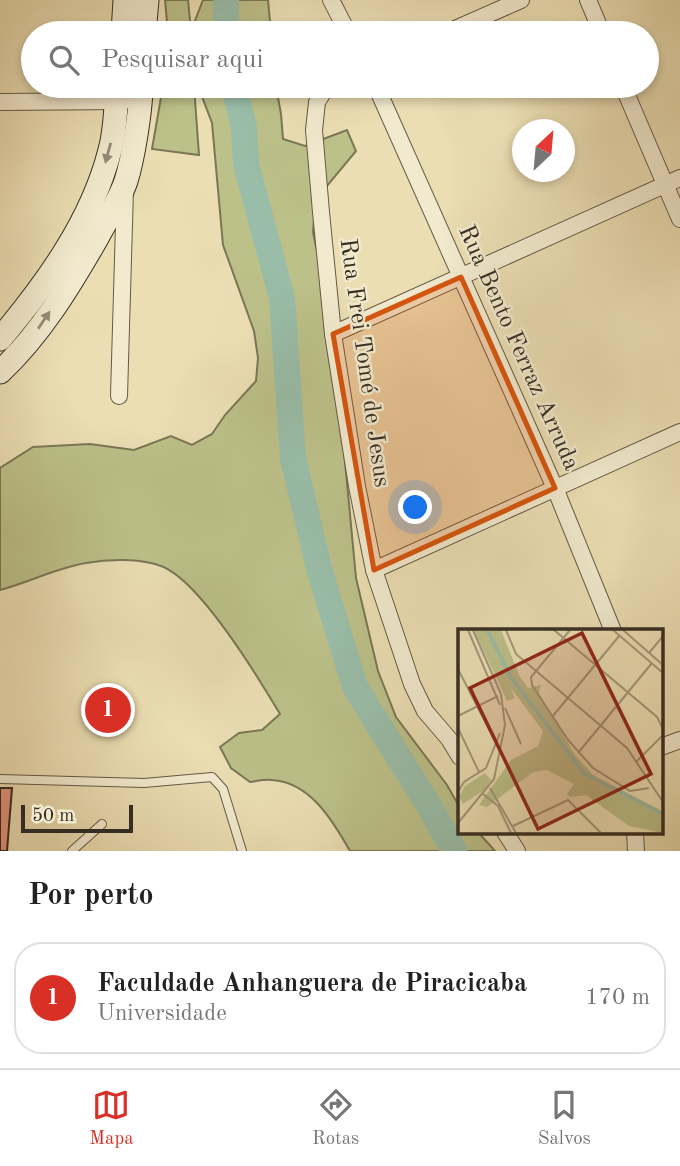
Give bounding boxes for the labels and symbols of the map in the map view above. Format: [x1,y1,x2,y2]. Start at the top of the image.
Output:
north arrow [512,119,575,182]
one-way arrow [103,143,113,164]
street label: Rua Bento Ferraz Arruda [453,222,583,474]
street label: Rua Frei Tomé de Jesus [335,237,393,489]
one-way arrow [37,311,51,329]
your location [398,490,432,524]
inset map [458,629,662,834]
pin: 1 [85,684,131,736]
scale bar [21,802,133,834]

